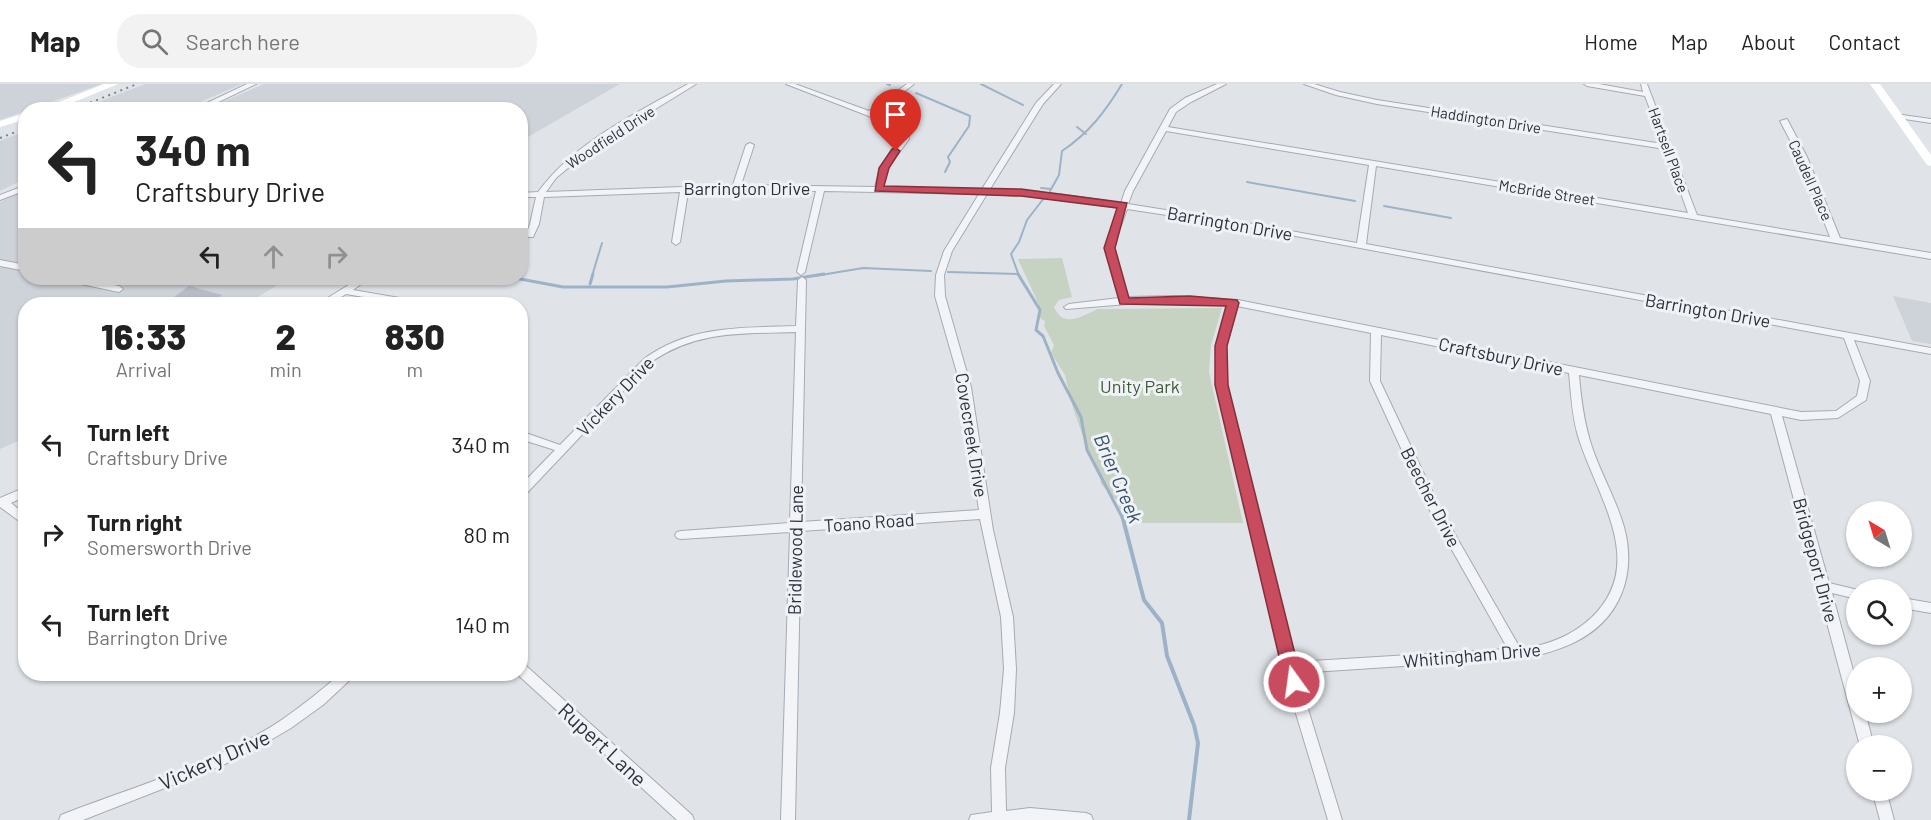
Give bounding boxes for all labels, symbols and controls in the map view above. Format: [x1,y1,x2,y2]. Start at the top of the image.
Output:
search box [117,14,537,68]
text: Map [30,24,81,58]
icon: search [138,25,171,58]
text: Search here [186,28,300,54]
text: Home [1584,29,1638,54]
text: Map [1671,29,1708,54]
text: About [1741,29,1796,54]
text: Contact [1829,29,1901,54]
pin [870,89,921,151]
icon: arrive [879,98,912,131]
street label: Haddington Drive [1429,101,1543,137]
street label: Woodfield Drive [562,102,658,172]
street label: Hartsell Place [1645,105,1693,195]
text: 340 m [135,124,251,174]
icon: left [36,126,114,204]
street label: Caudell Place [1785,137,1837,223]
text: Craftsbury Drive [135,175,325,207]
street label: McBride Street [1498,175,1596,209]
street label: Barrington Drive [684,177,810,199]
street label: Barrington Drive [1166,201,1294,245]
icon: left [194,240,227,273]
icon: ahead [257,240,290,273]
icon: right [320,240,353,273]
street label: Barrington Drive [1644,288,1772,332]
text: 16:33 [101,314,186,357]
text: 2 [275,314,296,357]
text: 830 [385,314,445,357]
street label: Craftsbury Drive [1437,332,1565,380]
street label: Vickery Drive [572,352,658,440]
text: Arrival [116,357,172,381]
text: min [269,357,302,381]
text: m [407,357,423,381]
street label: Covecreek Drive [951,371,993,499]
park label: Unity Park [1100,375,1180,397]
text: Turn left [87,419,170,445]
icon: left [36,428,69,461]
water label: Brier Creek [1089,430,1149,526]
text: 340 m [452,431,510,457]
street label: Beecher Drive [1396,443,1466,551]
text: Craftsbury Drive [87,445,228,469]
street label: Bridlewood Lane [783,485,807,615]
street label: Bridgeport Drive [1789,495,1843,625]
north arrow [1846,501,1912,567]
map controls [1846,501,1912,801]
street label: Toano Road [823,508,915,536]
text: Turn right [87,509,182,535]
icon: right [36,518,69,551]
text: 80 m [464,521,510,547]
text: Somersworth Drive [87,535,252,559]
button: search [1846,579,1912,645]
text: Turn left [87,599,170,625]
icon: left [36,608,69,641]
text: 140 m [455,611,510,637]
text: Barrington Drive [87,625,228,649]
street label: Whitingham Drive [1402,638,1542,672]
position arrow [1262,650,1326,714]
button: + [1846,657,1912,723]
street label: Rupert Lane [554,697,652,791]
street label: Vickery Drive [155,723,273,795]
button: − [1846,735,1912,801]

